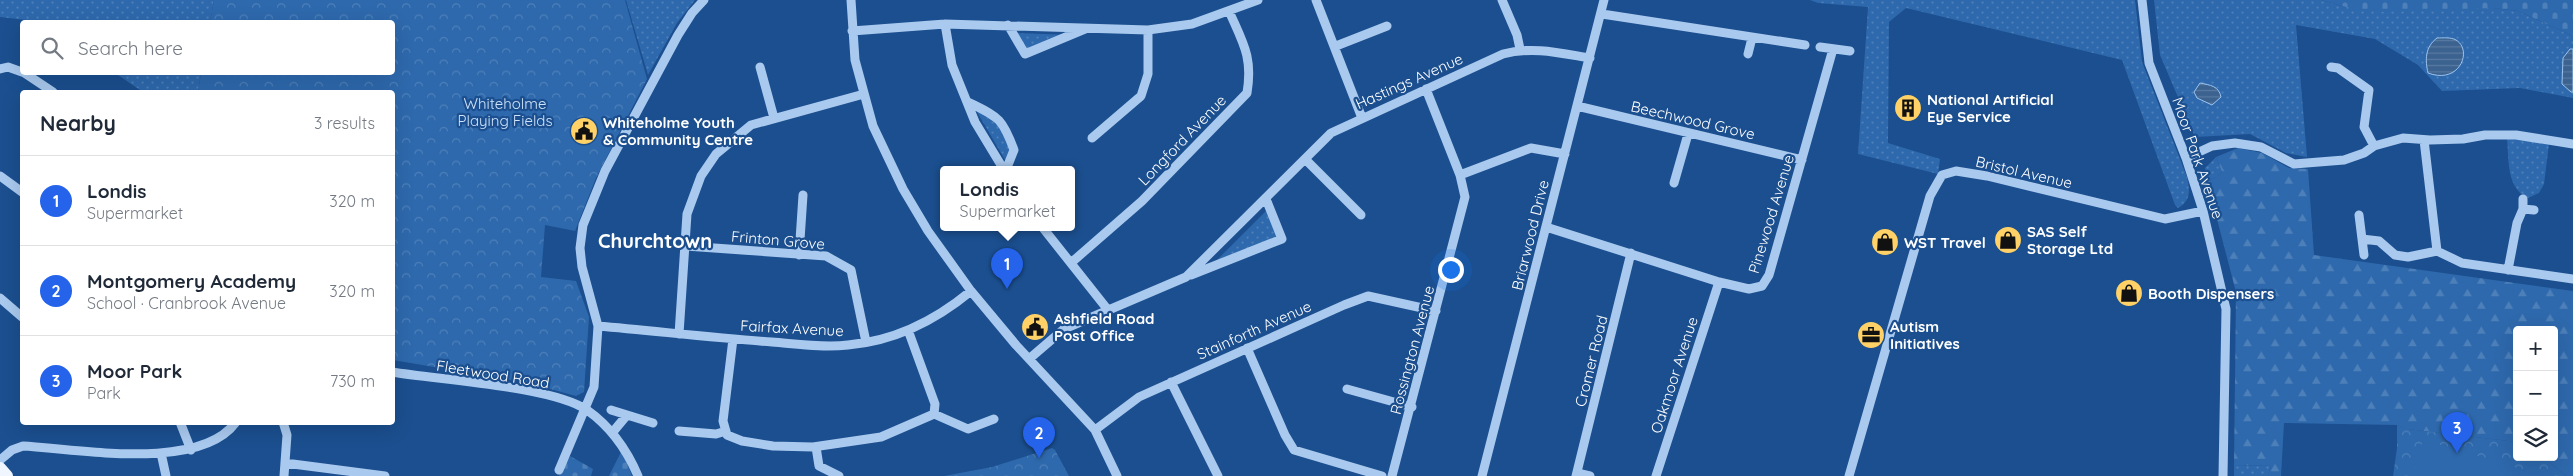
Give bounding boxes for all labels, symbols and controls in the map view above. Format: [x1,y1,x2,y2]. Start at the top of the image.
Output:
search box [20,20,395,75]
icon: search [38,34,66,62]
text: Search here [78,36,183,60]
street label: Hastings Avenue [1352,49,1466,113]
place label: National Artificial Eye Service [1927,90,2054,126]
street label: Longford Avenue [1134,91,1230,189]
building icon: National Artificial Eye Service [1893,93,1923,123]
park label: Whiteholme Playing Fields [458,94,552,130]
street label: Moor Park Avenue [2168,95,2228,221]
street label: Beechwood Grove [1629,96,1757,144]
text: Nearby [40,110,116,136]
text: 3 results [314,113,375,133]
place label: Whiteholme Youth & Community Centre [603,113,753,149]
public building icon: Whiteholme Youth & Community Centre [569,116,599,146]
street label: Pinewood Avenue [1744,152,1798,276]
street label: Bristol Avenue [1974,152,2074,192]
popup [940,166,1075,231]
text: Londis [959,177,1019,201]
street label: Briarwood Drive [1507,178,1553,292]
text: Londis [87,179,146,203]
text: 1 [53,191,59,211]
text: 320 m [329,191,375,211]
text: Supermarket [959,201,1056,221]
text: Supermarket [87,203,183,223]
place label: SAS Self Storage Ltd [2027,222,2113,258]
shop icon: SAS Self Storage Ltd [1993,225,2023,255]
street label: Frinton Grove [730,226,826,254]
shop icon: WST Travel [1870,227,1900,257]
district label: Churchtown [598,228,712,253]
place label: WST Travel [1904,233,1986,252]
pin: 1 [991,248,1023,289]
your location [1438,257,1464,283]
text: Montgomery Academy [87,269,296,293]
shop icon: Booth Dispensers [2114,278,2144,308]
text: 2 [51,281,61,301]
text: 320 m [329,281,375,301]
street label: Rossington Avenue [1386,284,1438,416]
place label: Booth Dispensers [2148,284,2274,303]
text: School · Cranbrook Avenue [87,293,286,313]
street label: Stainforth Avenue [1194,296,1314,364]
place label: Ashfield Road Post Office [1054,309,1155,345]
public building icon: Ashfield Road Post Office [1020,312,1050,342]
street label: Cromer Road [1570,313,1612,409]
street label: Oakmoor Avenue [1646,314,1702,436]
street label: Fairfax Avenue [740,316,844,340]
place label: Autism Initiatives [1890,317,1960,353]
office icon: Autism Initiatives [1856,320,1886,350]
map controls [2513,326,2558,461]
button: + [2513,326,2558,371]
street label: Fleetwood Road [435,356,551,392]
text: Moor Park [87,359,182,383]
text: 3 [52,371,60,391]
text: 730 m [330,371,375,391]
button: − [2513,371,2558,416]
text: Park [87,383,121,403]
pin: 3 [2441,412,2473,453]
button: layers [2513,416,2558,461]
pin: 2 [1023,417,1055,458]

